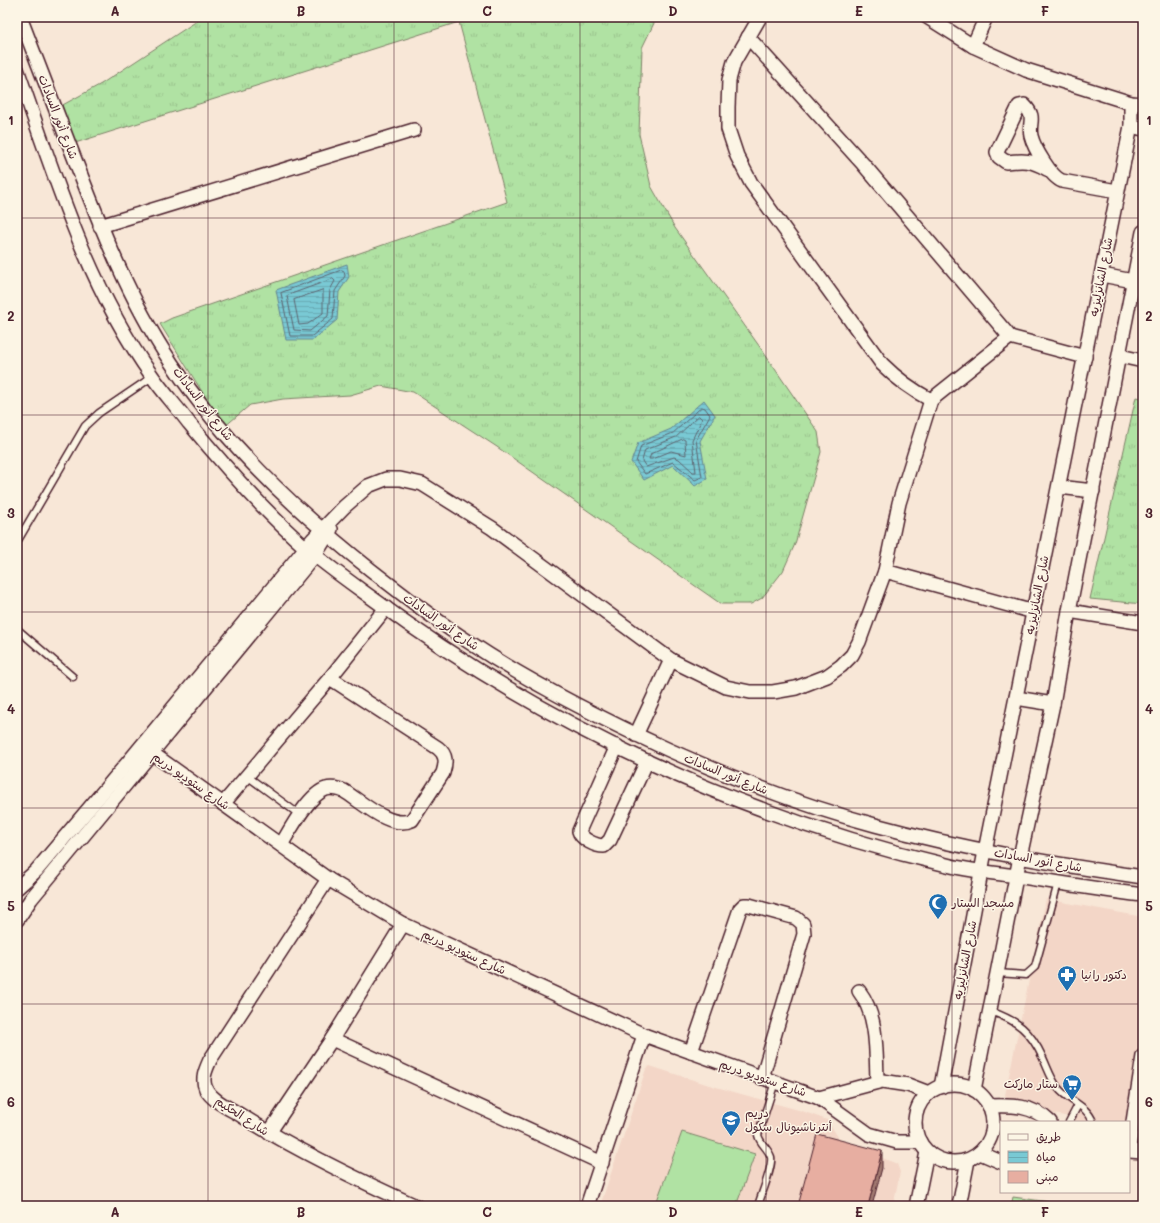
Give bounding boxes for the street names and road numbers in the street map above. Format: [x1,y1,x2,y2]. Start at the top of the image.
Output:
street label: شارع أنور السادات [34,72,82,162]
street label: شارع الشانزليزيه [1085,236,1117,318]
street label: شارع أنور السادات [168,363,238,445]
street label: شارع الشانزليزيه [1021,554,1053,636]
street label: شارع أنور السادات [399,589,483,655]
street label: شارع ستوديو دريم [149,748,233,814]
street label: شارع أنور السادات [681,749,771,799]
street label: شارع أنور السادات [993,843,1083,877]
street label: شارع الشانزليزيه [949,919,981,1001]
street label: شارع ستوديو دريم [419,925,509,979]
street label: شارع ستوديو دريم [717,1055,809,1101]
street label: شارع الحكيم [212,1092,272,1140]

